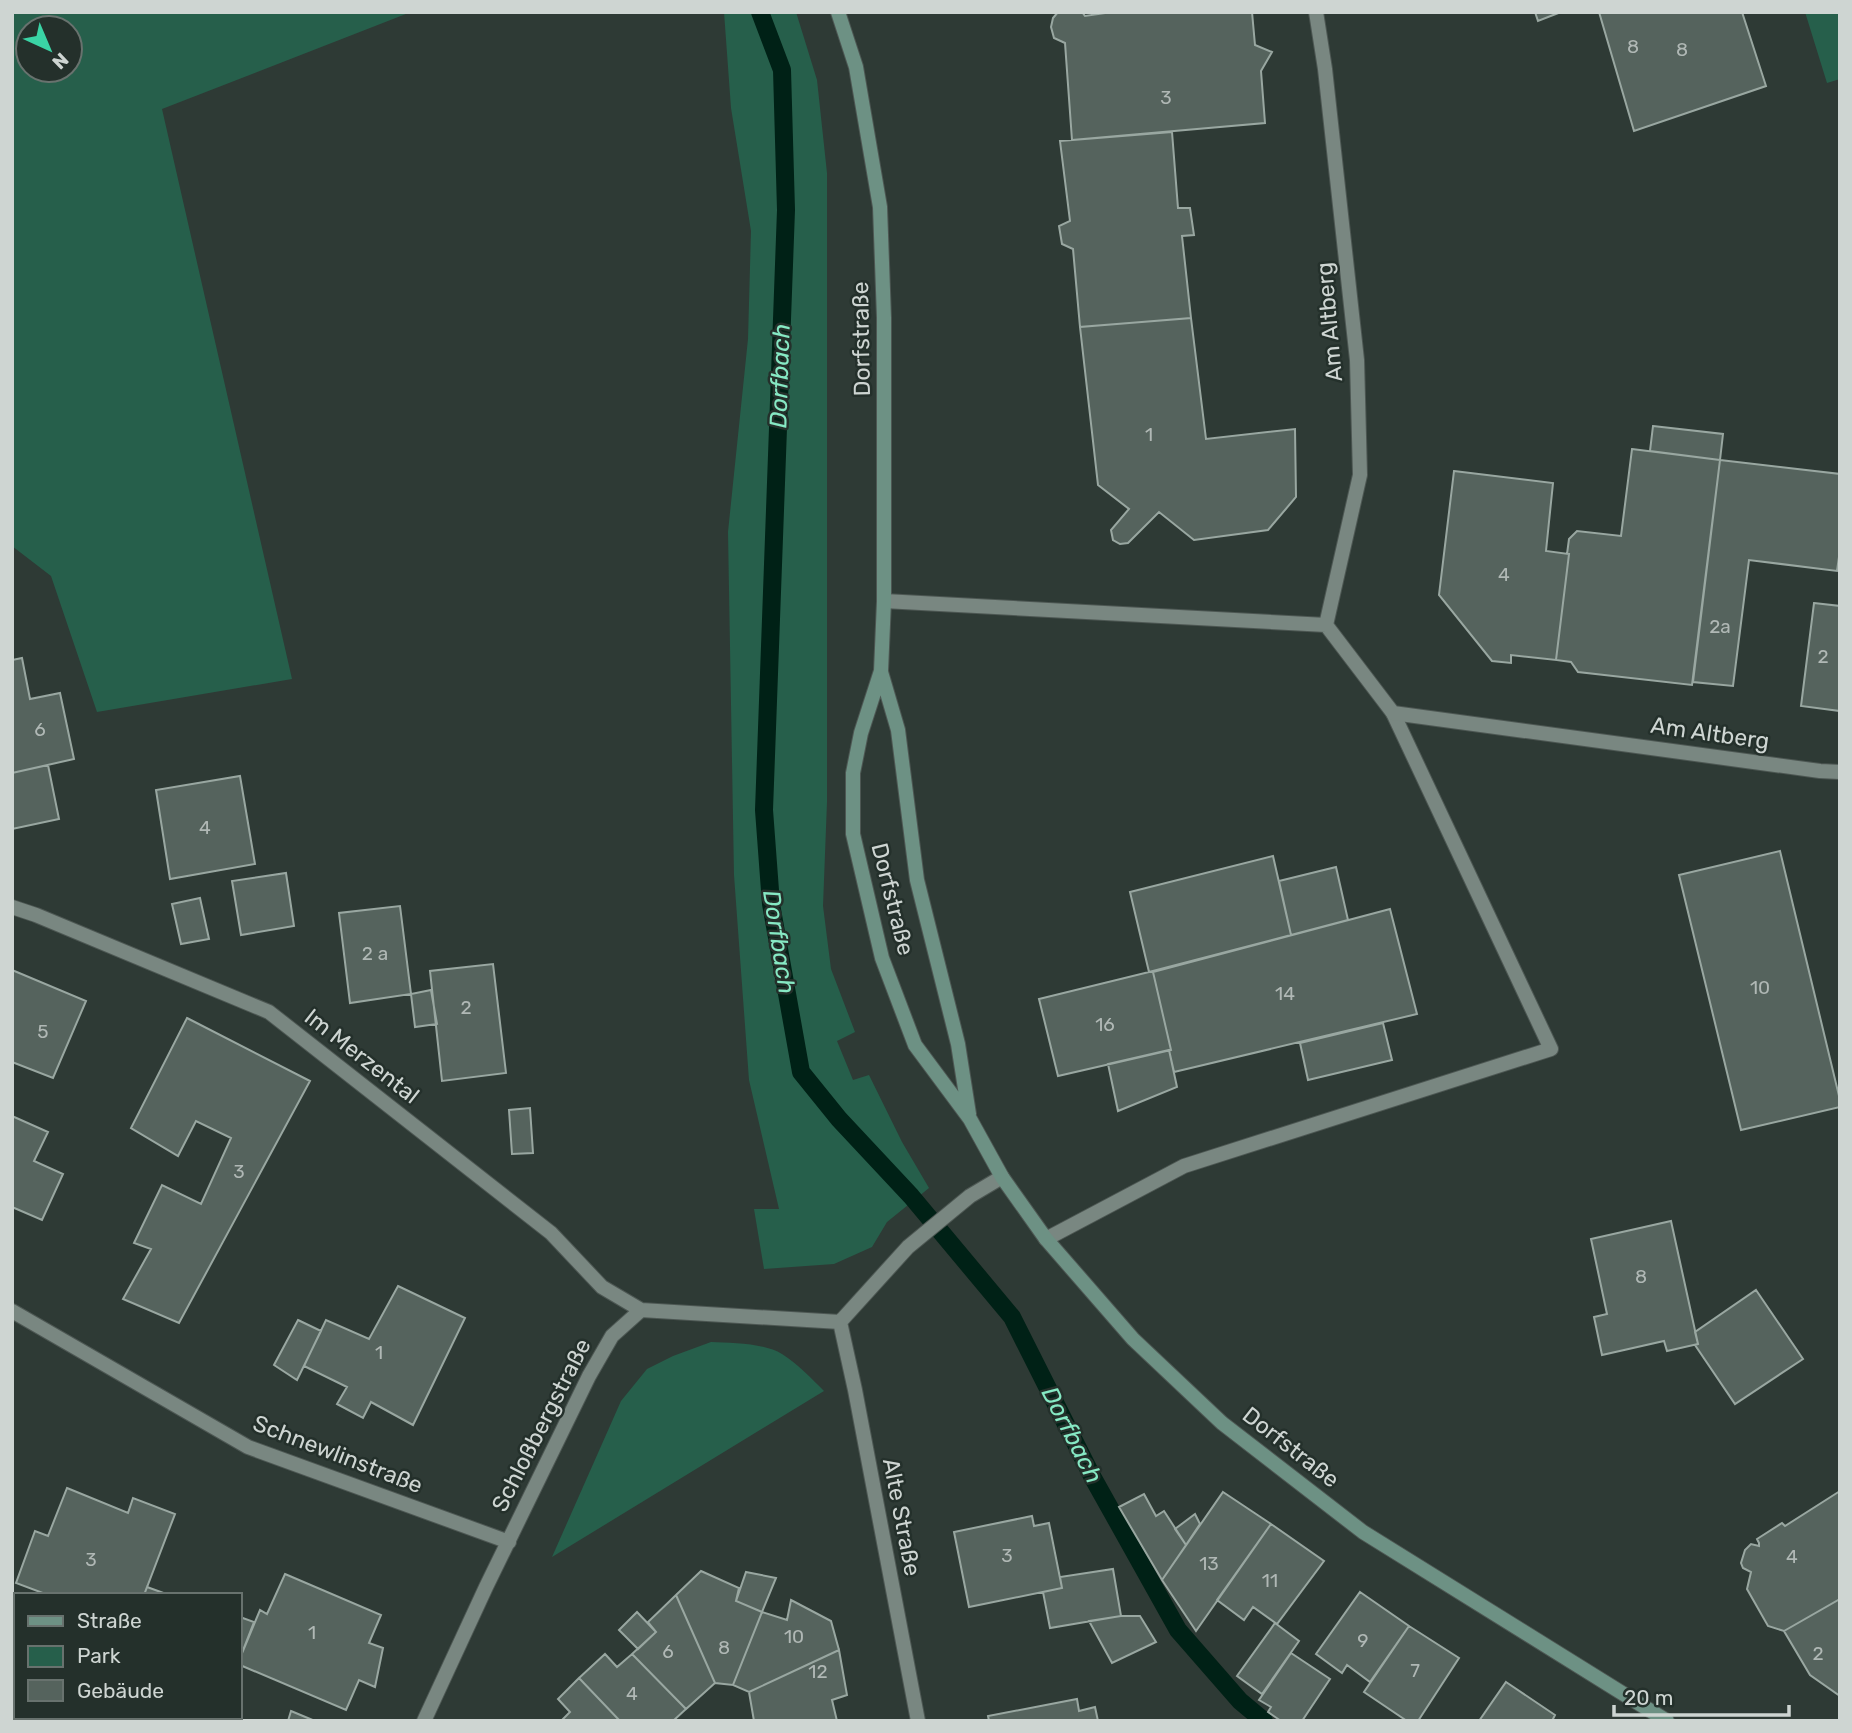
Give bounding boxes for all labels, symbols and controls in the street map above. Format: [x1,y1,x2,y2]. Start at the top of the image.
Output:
north arrow [14,14,84,84]
house number: 8 [1627,35,1639,58]
house number: 8 [1676,38,1688,61]
text: N [48,48,73,74]
house number: 3 [1160,86,1172,109]
street label: Am Altberg [1310,261,1348,383]
street label: Dorfstraße [846,281,876,397]
water label: Dorfbach [764,323,796,429]
house number: 1 [1145,423,1153,446]
house number: 4 [1498,563,1510,586]
house number: 2a [1709,615,1731,638]
house number: 2 [1817,645,1829,668]
street label: Am Altberg [1649,711,1771,755]
house number: 6 [34,718,46,741]
house number: 4 [199,816,211,839]
street label: Dorfstraße [866,840,920,958]
water label: Dorfbach [757,888,801,996]
house number: 2 a [362,942,388,965]
house number: 10 [1750,976,1770,999]
house number: 14 [1275,982,1295,1005]
house number: 2 [460,996,472,1019]
street label: Im Merzental [299,1003,425,1109]
house number: 16 [1095,1013,1115,1036]
house number: 5 [37,1020,49,1043]
house number: 3 [233,1160,245,1183]
house number: 8 [1635,1265,1647,1288]
street label: Schloßbergstraße [485,1334,597,1516]
house number: 1 [375,1341,383,1364]
water label: Dorfbach [1036,1382,1108,1488]
street label: Dorfstraße [1237,1401,1345,1493]
street label: Schnewlinstraße [249,1409,427,1499]
street label: Alte Straße [877,1456,927,1578]
house number: 3 [1001,1544,1013,1567]
house number: 4 [1786,1545,1798,1568]
house number: 3 [85,1548,97,1571]
house number: 13 [1199,1552,1219,1575]
house number: 11 [1262,1569,1278,1592]
legend [14,1593,242,1719]
text: Straße [77,1608,142,1633]
house number: 1 [308,1621,316,1644]
house number: 10 [784,1625,804,1648]
house number: 9 [1357,1629,1369,1652]
house number: 8 [718,1636,730,1659]
house number: 6 [662,1640,674,1663]
house number: 2 [1812,1642,1824,1665]
text: Park [77,1643,121,1668]
house number: 7 [1410,1659,1420,1682]
house number: 12 [808,1660,828,1683]
scale bar [1614,1674,1789,1718]
text: Gebäude [77,1678,164,1703]
house number: 4 [626,1682,638,1705]
text: 20 m [1624,1685,1673,1710]

